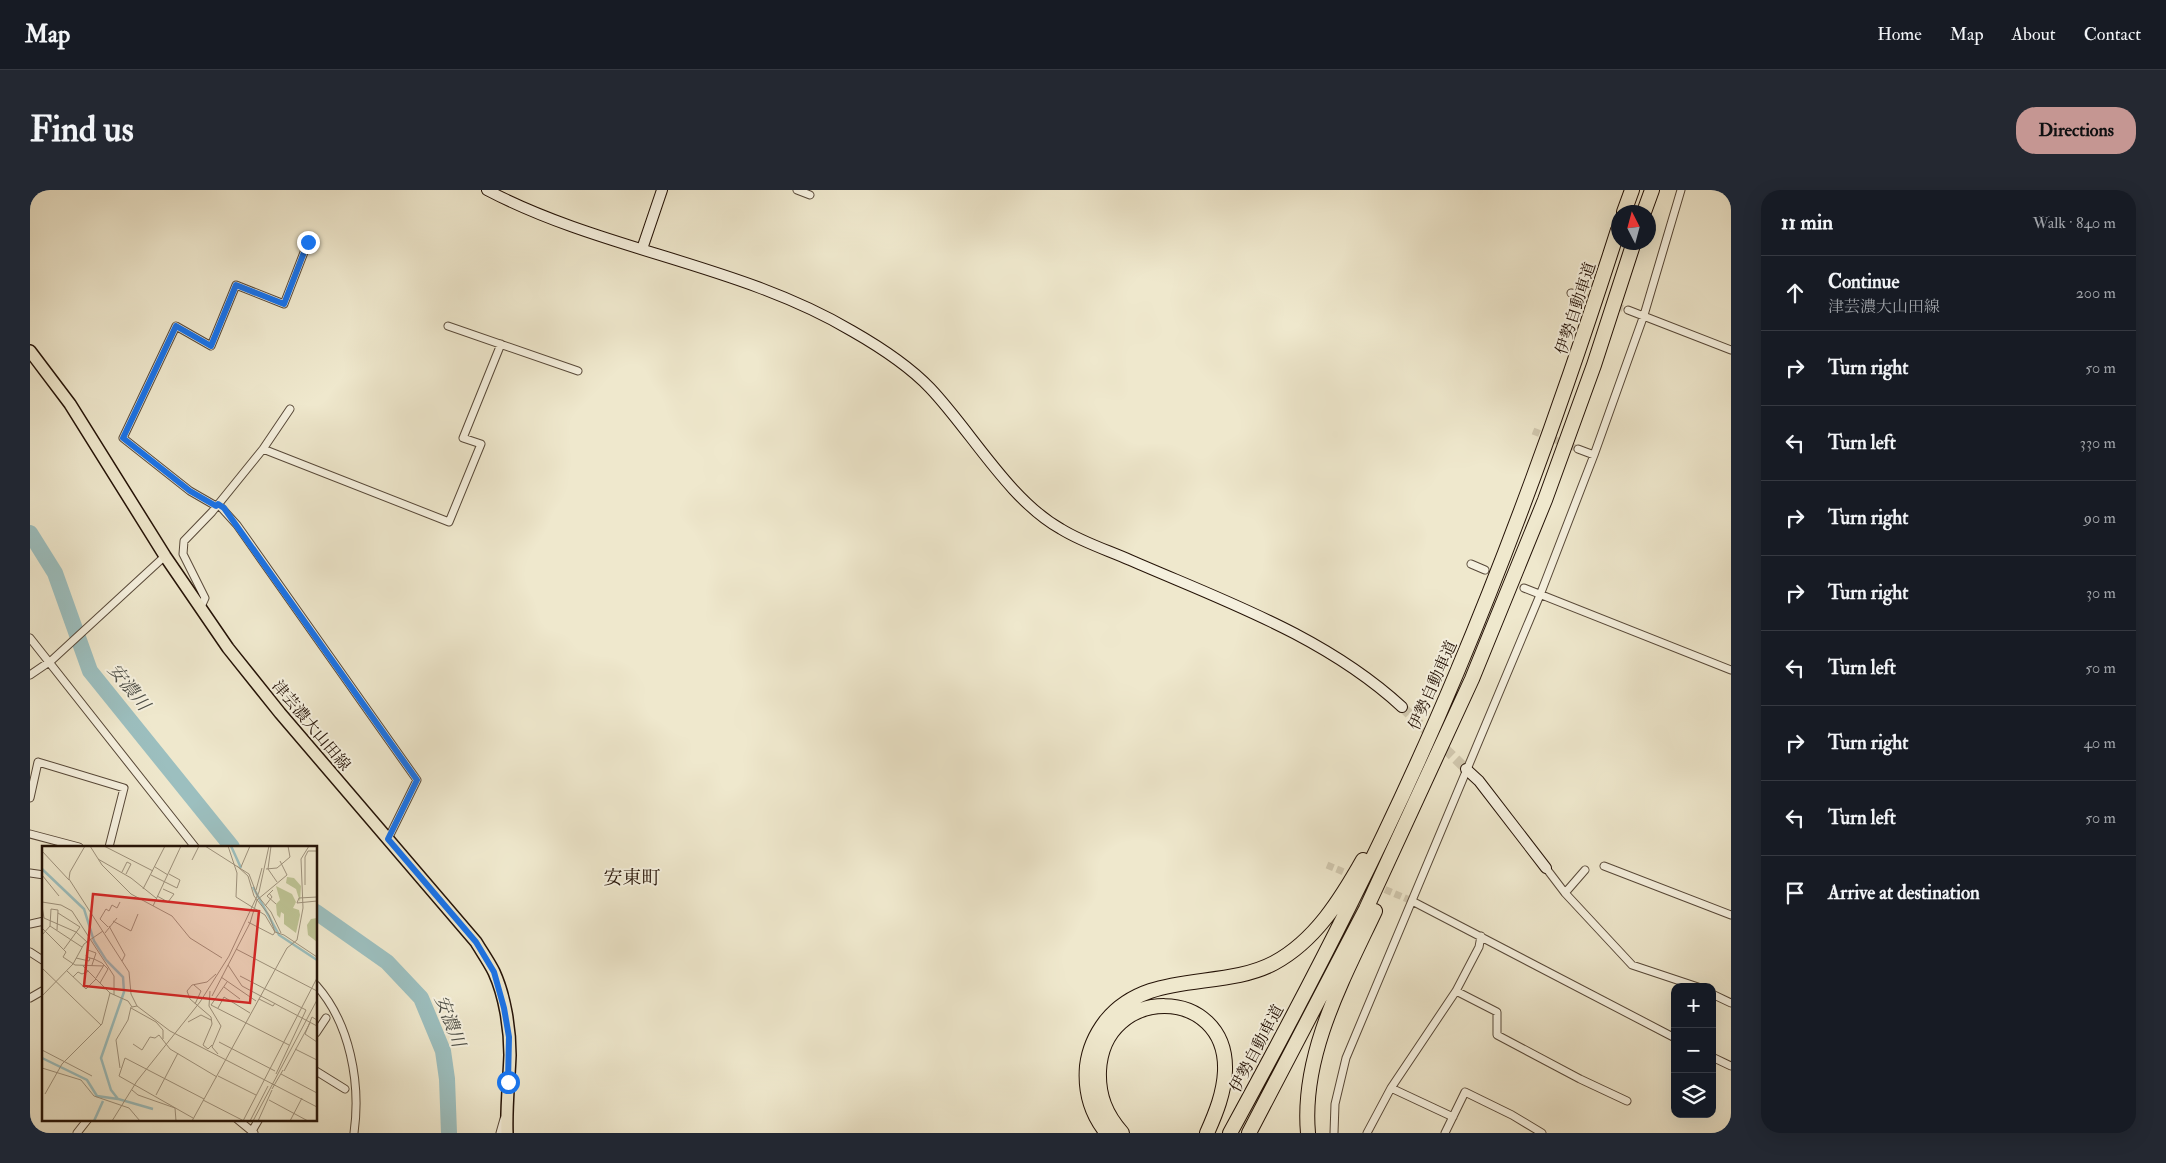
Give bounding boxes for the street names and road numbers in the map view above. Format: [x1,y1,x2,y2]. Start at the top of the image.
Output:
street label: 伊勢自動車道 [1552,260,1600,357]
street label: 伊勢自動車道 [1404,637,1462,733]
street label: 津芸濃大山田線 [268,676,355,775]
street label: 伊勢自動車道 [1226,1001,1288,1096]

